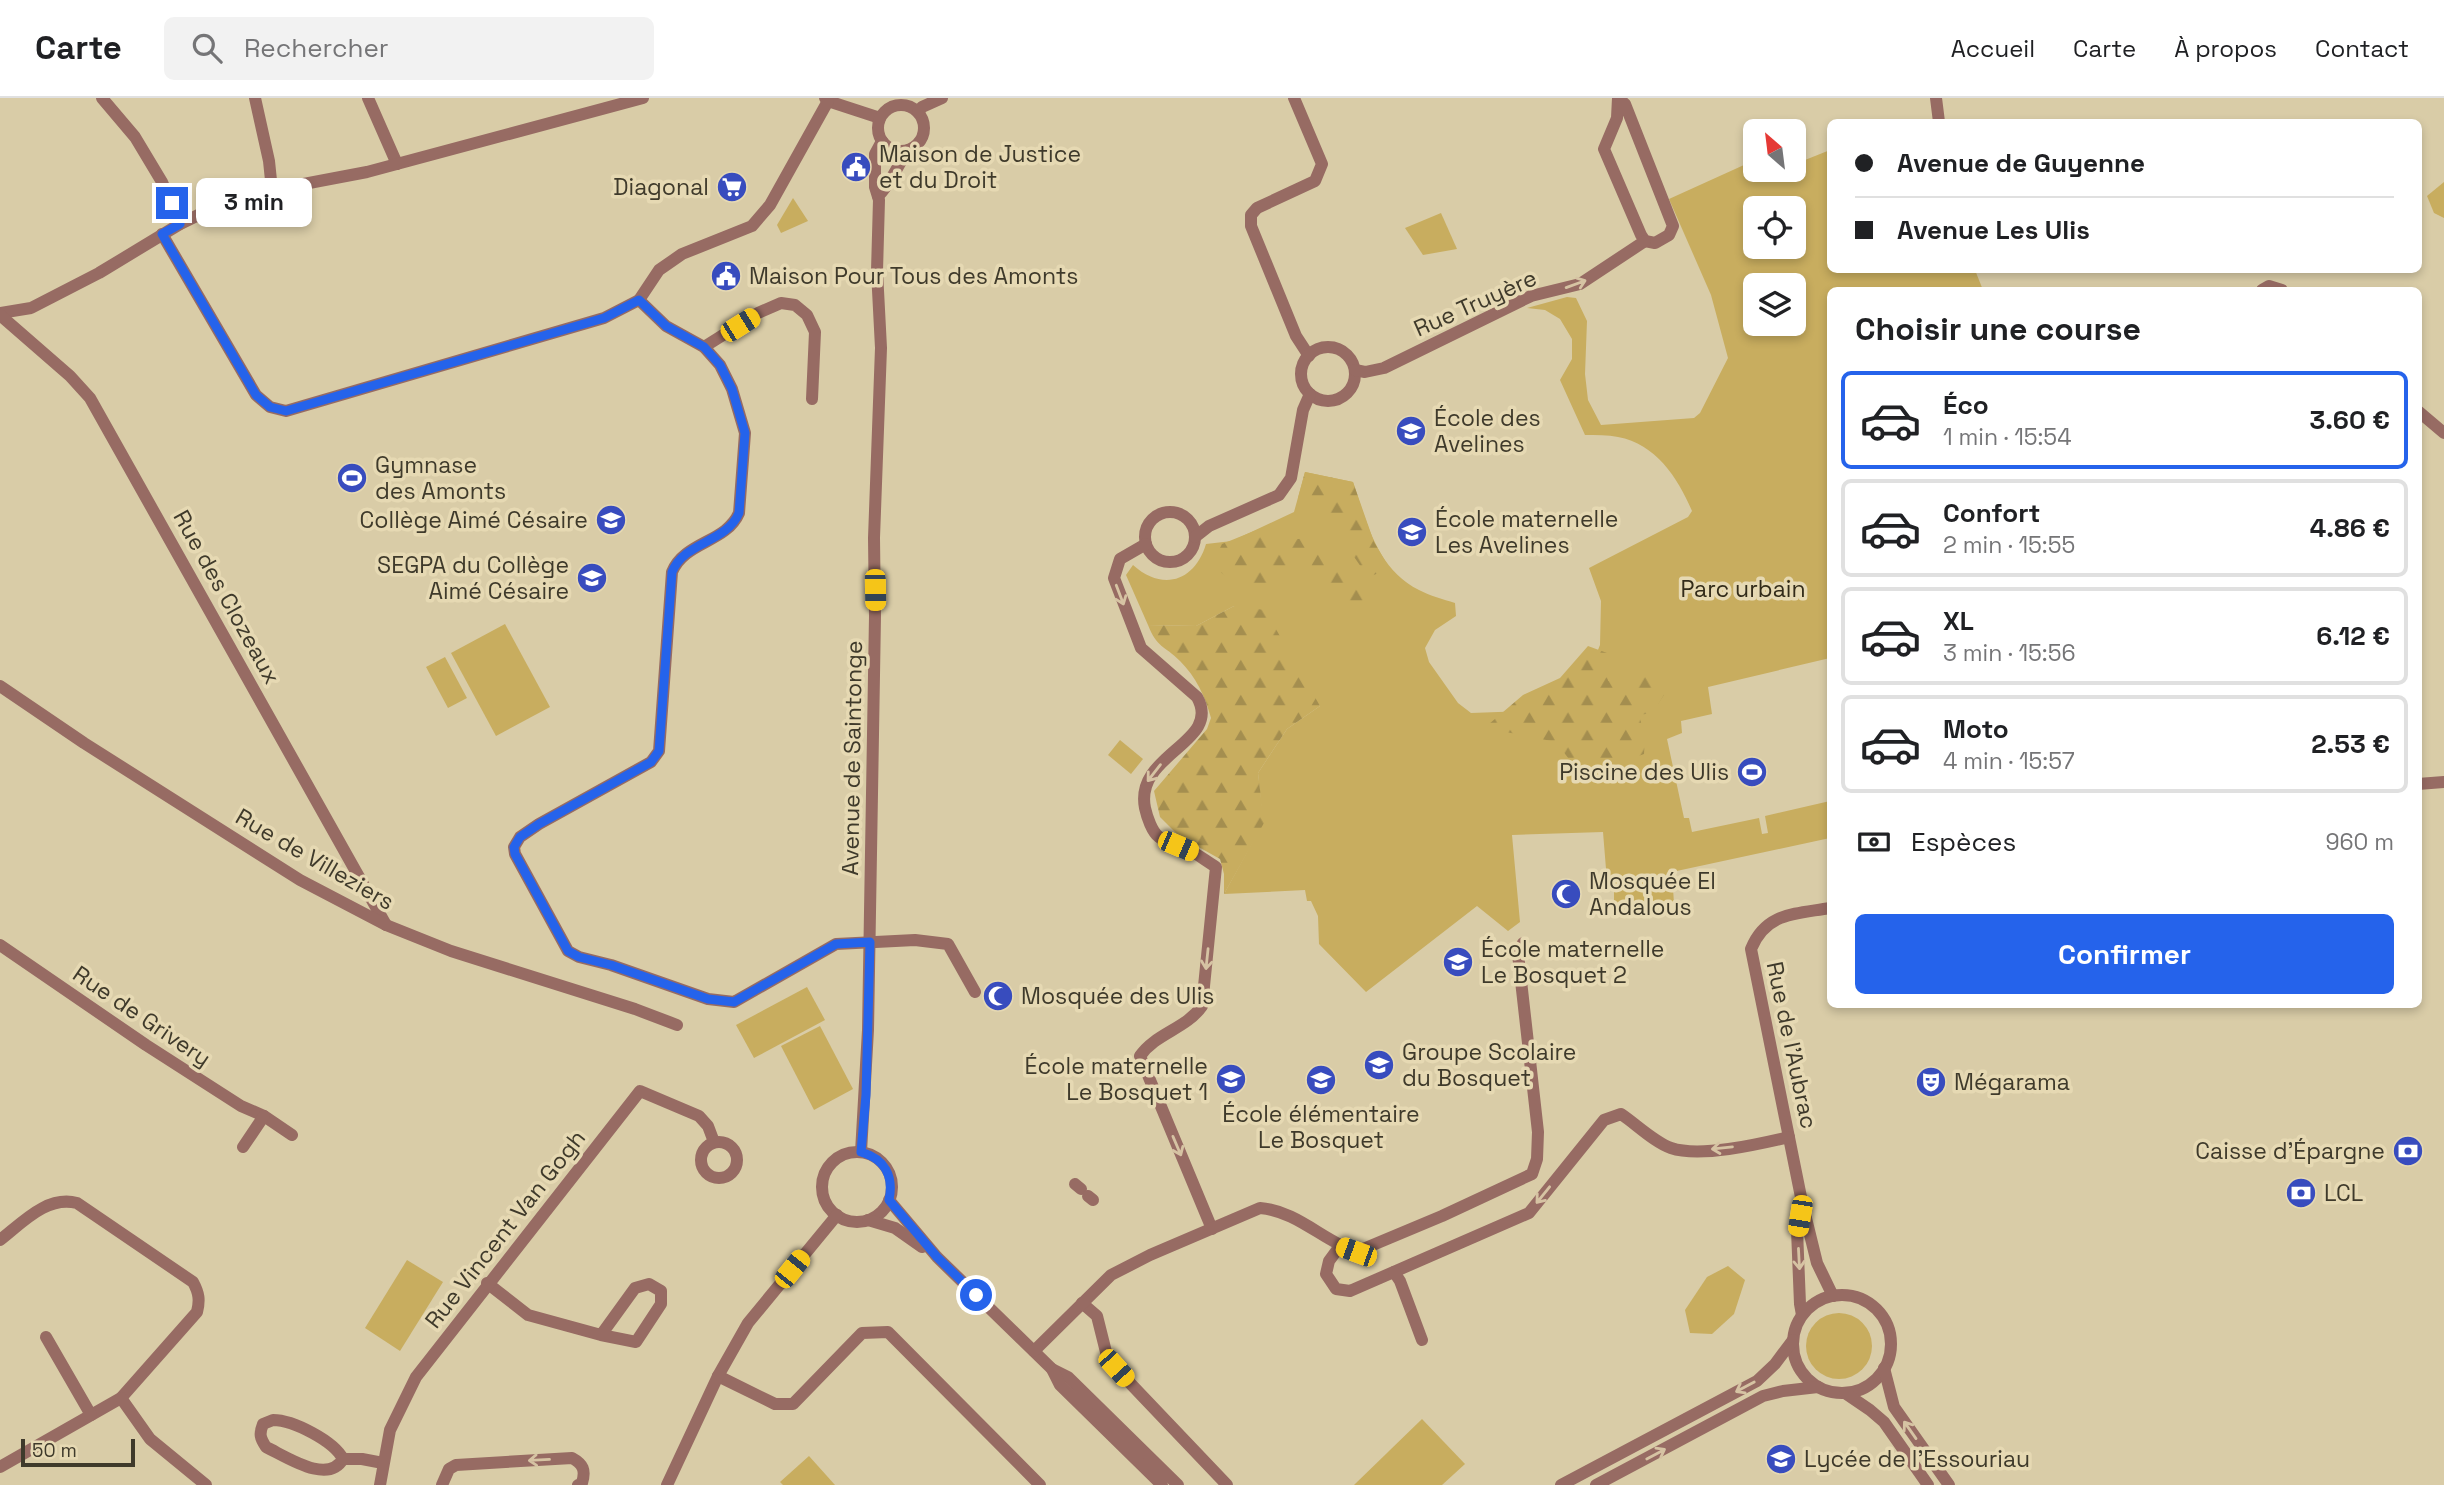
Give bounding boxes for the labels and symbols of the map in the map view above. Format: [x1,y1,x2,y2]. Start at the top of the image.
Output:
north arrow [1743,119,1806,182]
place label: Maison de Justice et du Droit [879,139,1081,195]
public building icon: Maison de Justice et du Droit [839,150,873,184]
supermarket icon: Diagonal [715,170,749,204]
place label: Diagonal [613,172,709,202]
callout: 3 min [196,178,312,228]
route end [156,187,188,219]
public building icon: Maison Pour Tous des Amonts [709,259,743,293]
place label: Maison Pour Tous des Amonts [749,261,1078,291]
street label: Rue Truyère [1409,263,1541,343]
one-way arrow [1564,277,1586,289]
car [717,305,764,345]
place label: École des Avelines [1434,403,1541,459]
school or university icon: École des Avelines [1394,414,1428,448]
place label: Gymnase des Amonts [375,450,506,506]
sports icon: Gymnase des Amonts [335,461,369,495]
school or university icon: Collège Aimé Césaire [594,503,628,537]
place label: École maternelle Les Avelines [1435,504,1618,560]
street label: Rue des Clozeaux [167,505,287,689]
place label: Collège Aimé Césaire [360,505,588,535]
school or university icon: École maternelle Les Avelines [1395,515,1429,549]
place label: SEGPA du Collège Aimé Césaire [377,550,569,606]
school or university icon: SEGPA du Collège Aimé Césaire [575,561,609,595]
car [865,569,886,611]
park label: Parc urbain [1680,574,1806,604]
one-way arrow [1115,583,1128,605]
street label: Avenue de Saintonge [835,640,869,876]
sports icon: Piscine des Ulis [1735,755,1769,789]
place label: Piscine des Ulis [1559,757,1729,787]
one-way arrow [1146,763,1161,781]
street label: Rue de Villeziers [230,801,400,917]
car [1155,828,1202,864]
place label: Mosquée El Andalous [1589,866,1716,922]
mosque icon: Mosquée El Andalous [1549,877,1583,911]
place label: École maternelle Le Bosquet 2 [1481,934,1664,990]
school or university icon: École maternelle Le Bosquet 2 [1441,945,1475,979]
one-way arrow [1200,947,1213,969]
street label: Rue de Grivery [67,959,217,1073]
street label: Rue de l'Aubrac [1760,959,1824,1131]
mosque icon: Mosquée des Ulis [981,979,1015,1013]
place label: Mosquée des Ulis [1021,981,1214,1011]
place label: Groupe Scolaire du Bosquet [1402,1037,1577,1093]
school or university icon: Groupe Scolaire du Bosquet [1362,1048,1396,1082]
place label: École maternelle Le Bosquet 1 [1025,1051,1208,1107]
school or university icon: École maternelle Le Bosquet 1 [1214,1062,1248,1096]
school or university icon: École élémentaire Le Bosquet [1304,1063,1338,1097]
theatre icon: Mégarama [1914,1065,1948,1099]
place label: Mégarama [1954,1067,2070,1097]
place label: École élémentaire Le Bosquet [1222,1099,1420,1155]
street label: Rue Vincent Van Gogh [418,1124,592,1334]
bank icon: Caisse d'Épargne [2391,1134,2425,1168]
one-way arrow [1171,1135,1184,1157]
place label: Caisse d'Épargne [2195,1136,2385,1166]
one-way arrow [1711,1142,1734,1155]
bank icon: LCL [2284,1176,2318,1210]
place label: LCL [2324,1178,2363,1208]
one-way arrow [1535,1186,1551,1204]
car [1787,1194,1814,1238]
car [1333,1235,1380,1269]
car [771,1246,814,1292]
one-way arrow [1792,1247,1805,1270]
route start [960,1279,992,1311]
car [1095,1345,1138,1391]
one-way arrow [1735,1381,1756,1395]
one-way arrow [1903,1421,1917,1440]
scale bar [21,1436,135,1468]
school or university icon: Lycée de l'Essouriau [1764,1442,1798,1476]
place label: Lycée de l'Essouriau [1804,1444,2030,1474]
one-way arrow [1646,1446,1666,1460]
one-way arrow [528,1453,551,1466]

